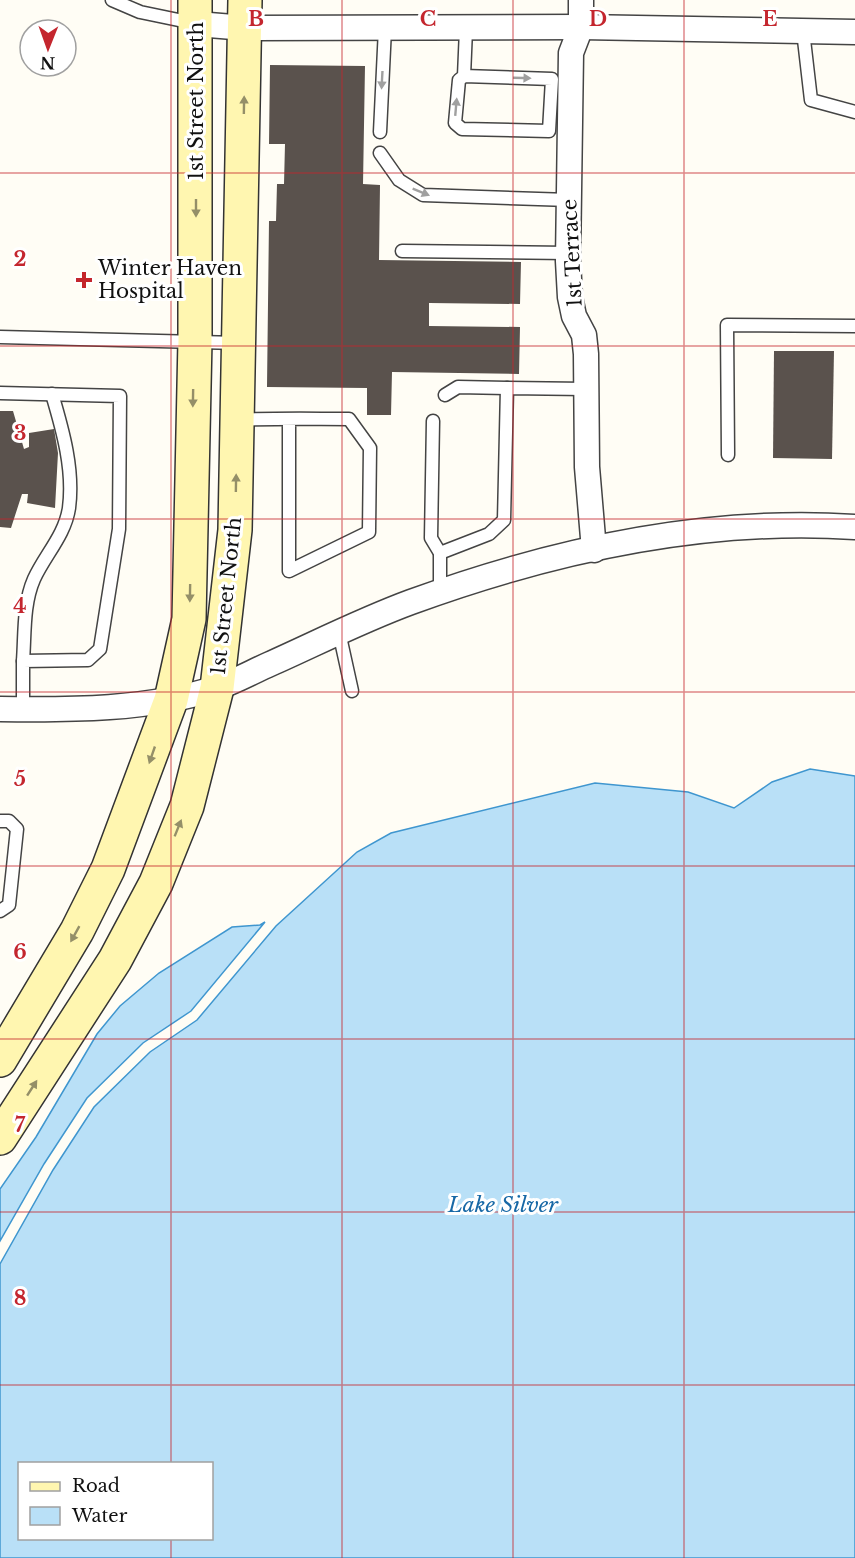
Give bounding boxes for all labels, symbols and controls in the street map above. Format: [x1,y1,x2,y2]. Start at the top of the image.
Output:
text: B [248,7,264,31]
text: C [420,7,436,31]
text: D [589,7,607,31]
text: E [762,7,778,31]
north arrow [18,18,78,78]
street label: 1st Street North [184,21,208,180]
text: N [40,53,55,73]
one-way arrow [378,70,387,89]
one-way arrow [513,73,532,82]
one-way arrow [239,96,248,115]
one-way arrow [451,97,461,116]
one-way arrow [412,187,430,197]
street label: 1st Terrace [557,198,587,308]
one-way arrow [191,199,200,218]
text: 2 [13,247,27,271]
place label: Winter Haven Hospital [97,256,242,303]
marker: Winter Haven Hospital [75,271,93,289]
one-way arrow [189,389,198,408]
text: 3 [14,421,26,445]
one-way arrow [231,474,241,493]
street label: 1st Street North [206,516,246,676]
one-way arrow [185,584,194,603]
text: 4 [13,594,27,618]
one-way arrow [147,746,156,764]
text: 5 [14,767,26,791]
one-way arrow [173,819,183,837]
one-way arrow [70,926,80,943]
text: 6 [13,940,27,964]
one-way arrow [26,1080,37,1097]
text: 7 [15,1113,26,1137]
water label: Lake Silver [447,1192,559,1218]
text: 8 [14,1286,26,1310]
legend [18,1462,213,1540]
text: Road [72,1475,120,1497]
text: Water [71,1505,128,1527]

